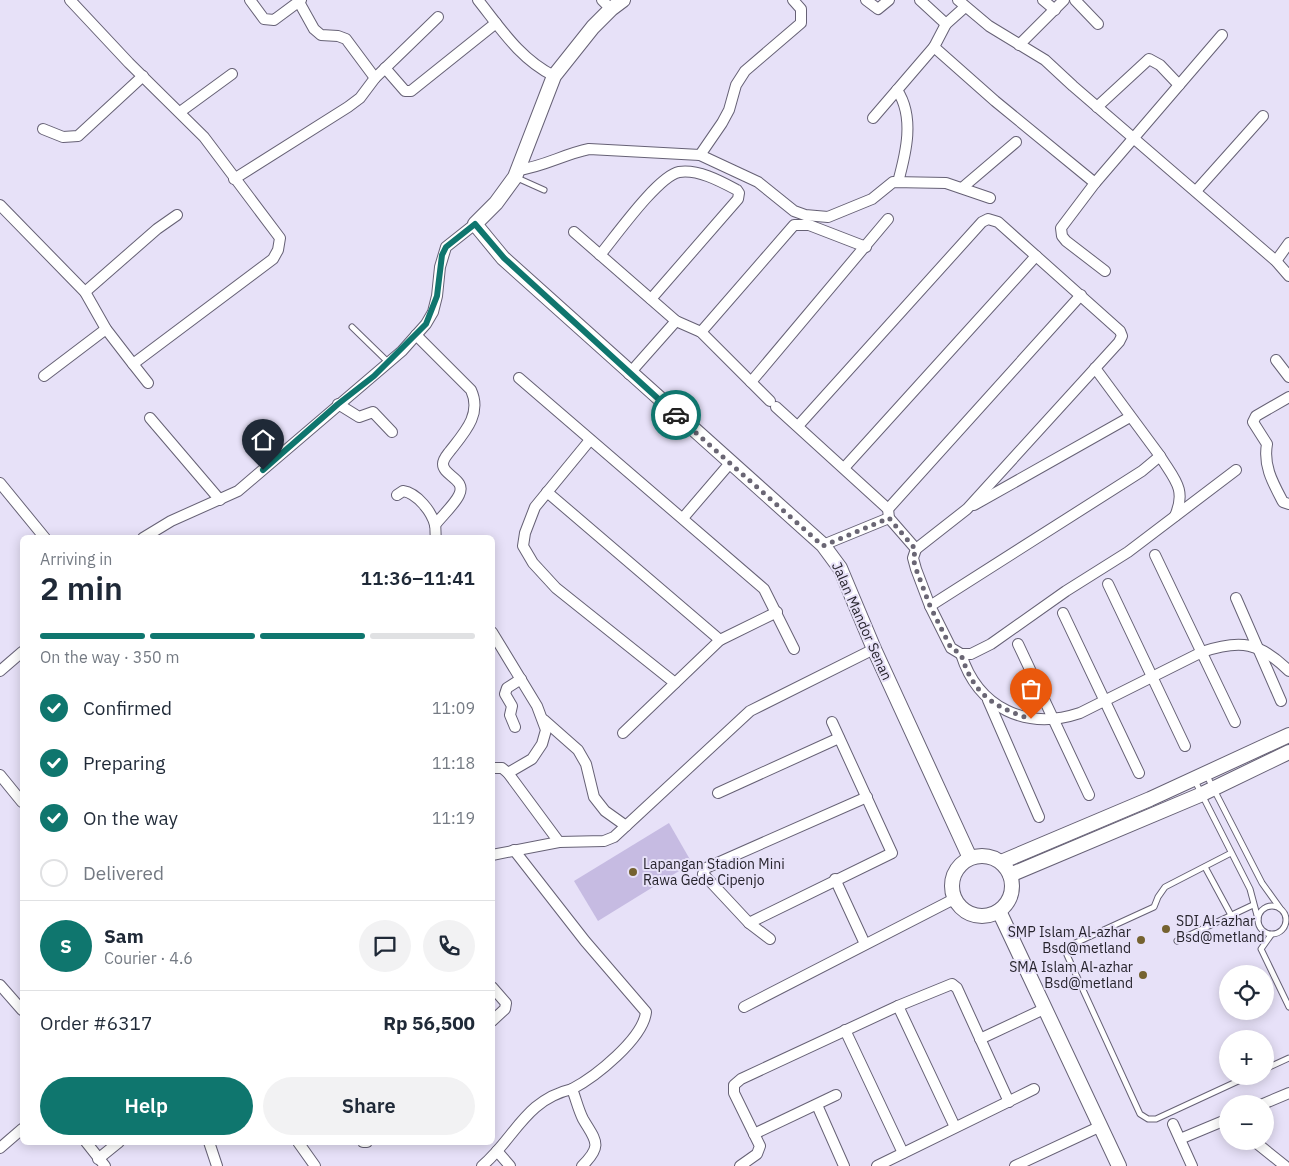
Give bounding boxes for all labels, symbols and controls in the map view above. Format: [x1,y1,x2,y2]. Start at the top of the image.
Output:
courier [651,390,701,440]
icon: car [662,401,690,429]
pin [242,419,284,470]
icon: home [249,426,277,454]
text: Arriving in [40,549,112,569]
street label: Jalan Mandor Senan [828,559,896,683]
text: 11:36–11:41 [361,566,475,590]
text: 2 min [40,567,123,609]
text: On the way · 350 m [40,647,179,667]
pin [1010,668,1052,719]
icon: bag [1017,675,1045,703]
icon: check [40,694,68,722]
text: Confirmed [83,696,172,720]
text: 11:09 [432,698,475,718]
icon: check [40,749,68,777]
text: Preparing [83,751,165,775]
text: 11:18 [432,753,475,773]
icon: check [40,804,68,832]
text: On the way [83,806,178,830]
text: 11:19 [432,808,475,828]
place label: Lapangan Stadion Mini Rawa Gede Cipenjo [643,855,785,889]
text: Delivered [83,861,164,885]
marker: Lapangan Stadion Mini Rawa Gede Cipenjo [627,866,639,878]
place label: SDI Al-azhar Bsd@metland [1176,912,1265,946]
button: chat [359,920,411,972]
button: phone [423,920,475,972]
place label: SMP Islam Al-azhar Bsd@metland [1008,923,1131,957]
marker: SDI Al-azhar Bsd@metland [1160,923,1172,935]
text: Sam [104,924,144,948]
text: S [60,934,72,958]
marker: SMP Islam Al-azhar Bsd@metland [1135,934,1147,946]
text: Courier · 4.6 [104,948,193,968]
place label: SMA Islam Al-azhar Bsd@metland [1009,958,1133,992]
map controls [1219,965,1274,1150]
button: locate [1219,965,1274,1020]
marker: SMA Islam Al-azhar Bsd@metland [1137,969,1149,981]
text: Order #6317 [40,1011,152,1035]
text: Rp 56,500 [383,1011,475,1035]
button: + [1219,1030,1274,1085]
button: Help [40,1077,253,1135]
button: Share [263,1077,475,1135]
button: − [1219,1095,1274,1150]

